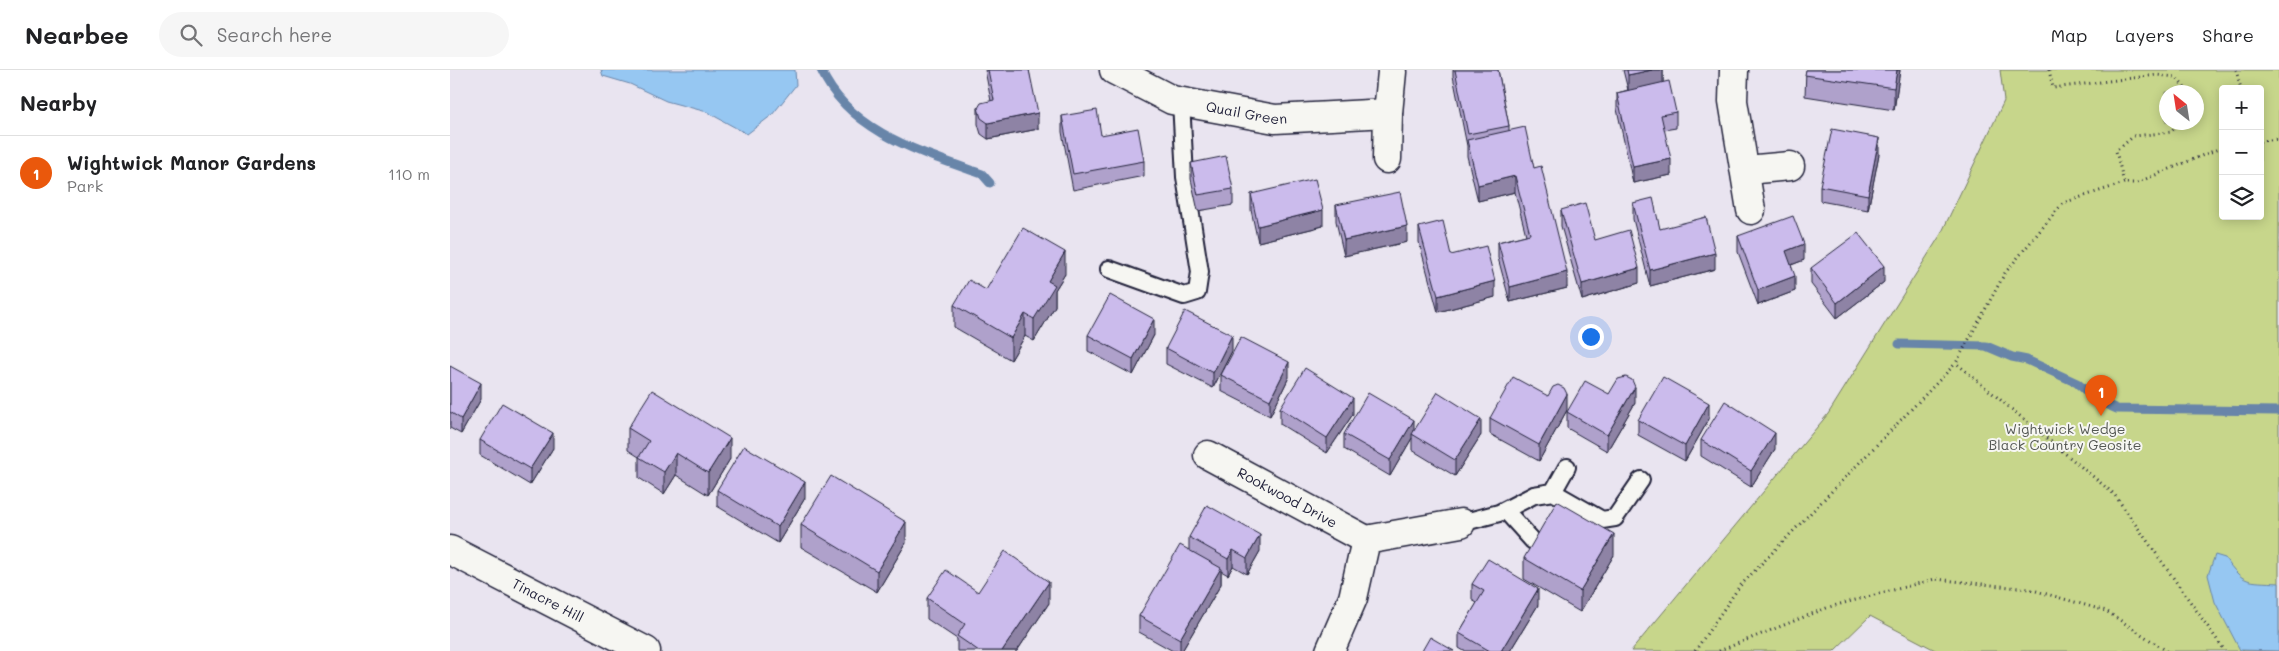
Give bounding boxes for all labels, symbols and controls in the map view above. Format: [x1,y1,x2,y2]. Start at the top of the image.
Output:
search box [159,12,509,57]
text: Nearbee [25,19,129,50]
icon: search [177,21,205,49]
text: Search here [217,22,332,47]
text: Map [2051,23,2087,47]
text: Layers [2115,23,2174,47]
text: Share [2202,23,2254,47]
north arrow [2159,85,2204,130]
map controls [2219,85,2264,220]
button: + [2219,85,2264,130]
text: Nearby [20,89,97,116]
street label: Quail Green [1204,96,1288,129]
button: − [2219,130,2264,175]
text: Wightwick Manor Gardens [67,150,316,175]
text: 1 [32,163,40,184]
text: 110 m [388,163,430,184]
text: Park [67,175,103,196]
button: layers [2219,175,2264,220]
your location [1578,324,1604,350]
pin: 1 [2085,375,2117,416]
park label: Wightwick Wedge Black Country Geosite [1988,419,2142,454]
street label: Rookwood Drive [1234,463,1341,532]
street label: Tinacre Hill [509,574,587,626]

